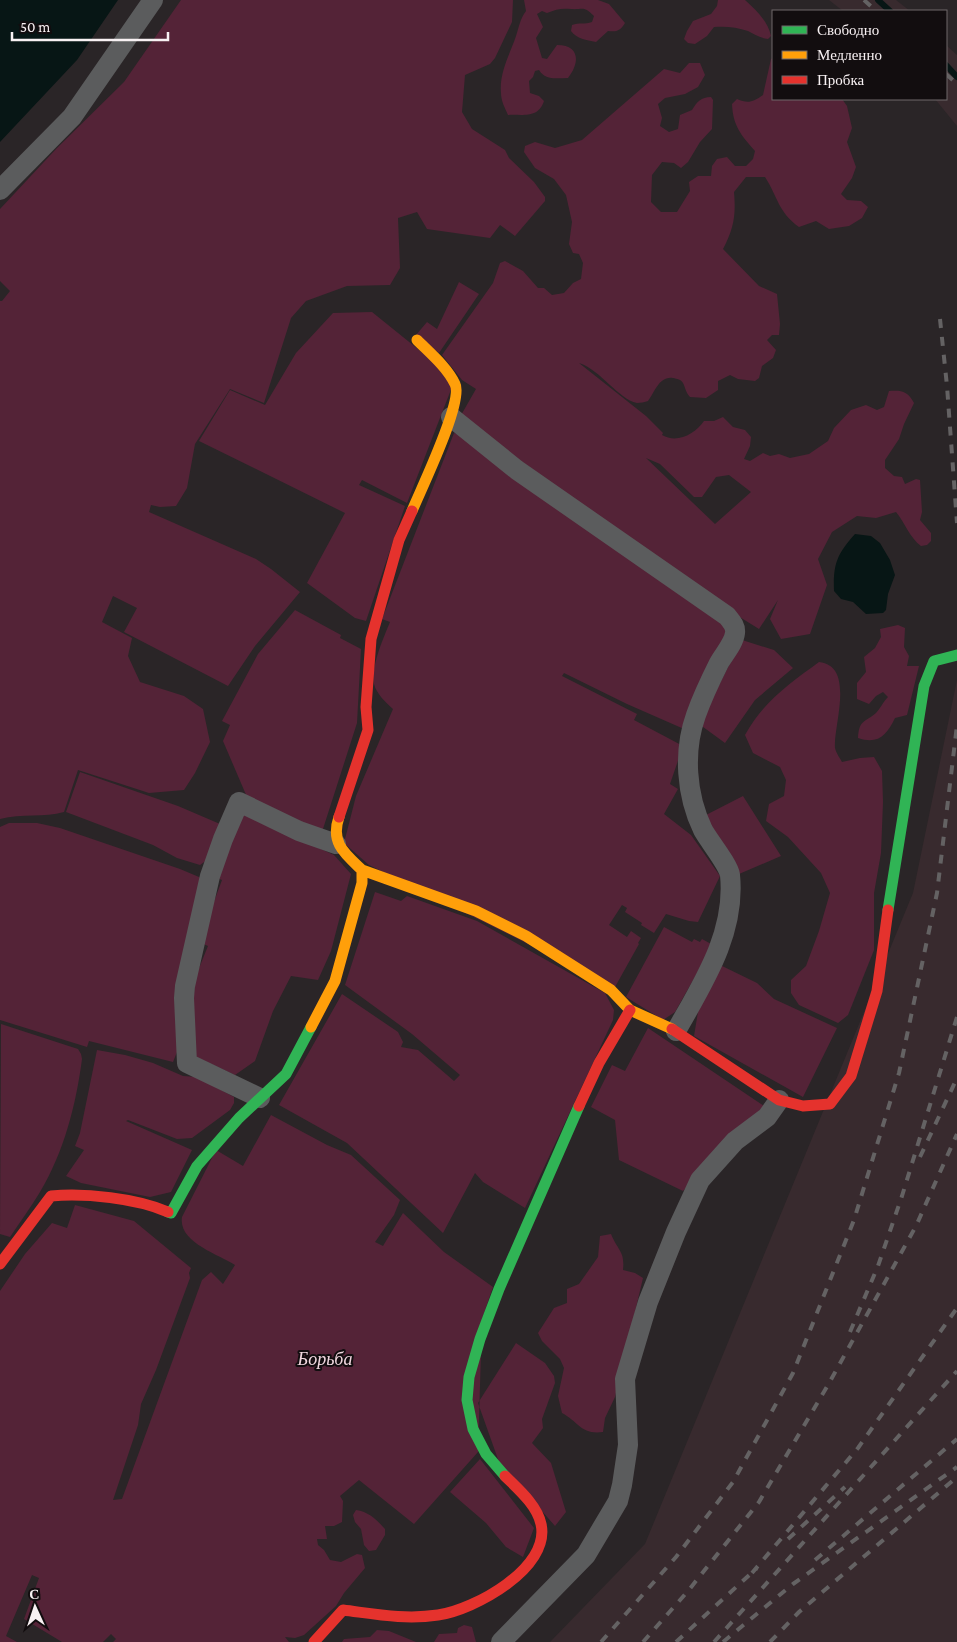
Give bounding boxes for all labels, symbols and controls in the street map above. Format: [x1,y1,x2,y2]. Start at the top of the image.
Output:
scale bar [12,10,169,42]
legend [772,10,947,100]
text: 50 m [20,19,50,35]
text: Свободно [817,22,879,38]
text: Медленно [817,47,882,63]
text: Пробка [817,72,865,88]
park label: Борьба [297,1349,352,1369]
north arrow [10,1582,60,1632]
text: С [29,1586,40,1602]

